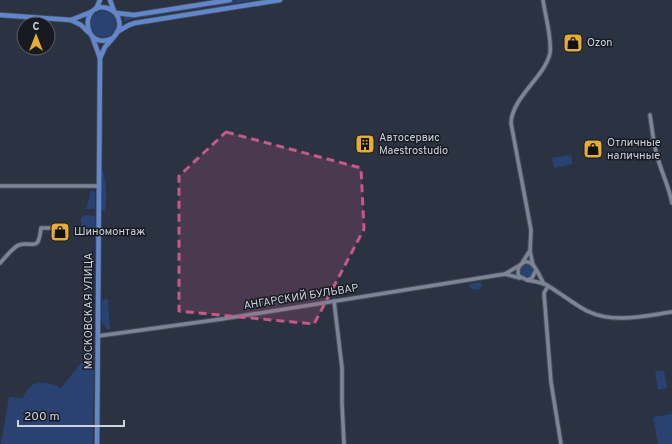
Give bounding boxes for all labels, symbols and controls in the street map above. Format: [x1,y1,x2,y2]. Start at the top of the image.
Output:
north arrow [16,16,56,56]
text: С [32,20,40,34]
shop icon: Ozon [562,32,584,54]
place label: Ozon [587,36,613,50]
place label: Автосервис Maestrostudio [379,131,448,158]
building icon: Автосервис Maestrostudio [354,133,376,155]
place label: Отличные наличные [607,136,661,163]
shop icon: Отличные наличные [582,138,604,160]
shop icon: Шиномонтаж [49,221,71,243]
place label: Шиномонтаж [74,225,145,239]
street label: МОСКОВСКАЯ УЛИЦА [82,253,96,369]
street label: АНГАРСКИЙ БУЛЬВАР [242,280,359,313]
scale bar [18,402,124,428]
text: 200 m [24,409,60,425]

